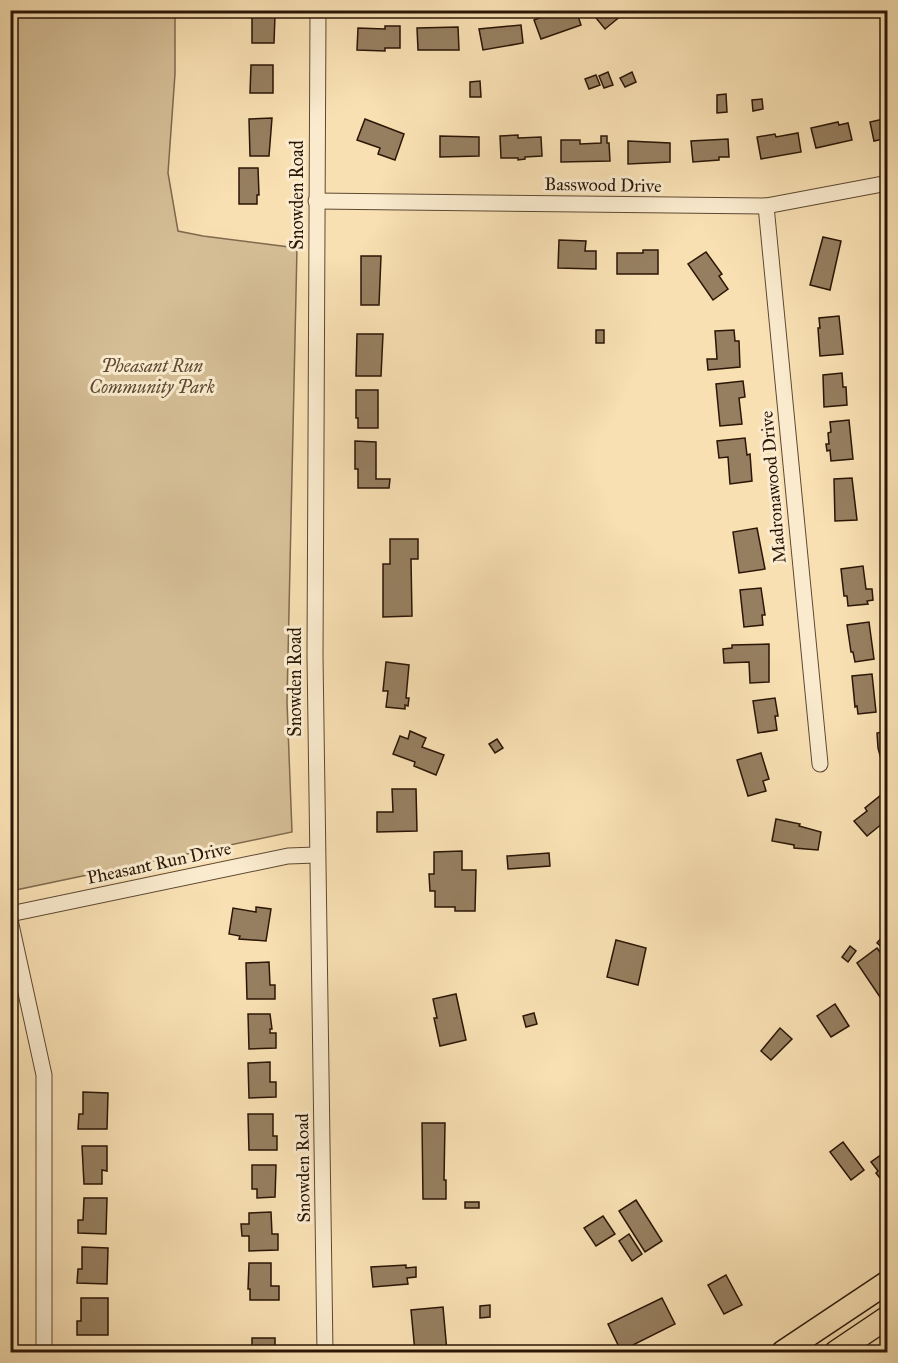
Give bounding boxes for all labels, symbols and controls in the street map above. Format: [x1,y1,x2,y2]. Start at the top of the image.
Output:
street label: Snowden Road [286,140,308,250]
street label: Basswood Drive [544,173,662,197]
park label: Pheasant Run Community Park [89,355,215,398]
street label: Madronawood Drive [755,410,791,564]
street label: Snowden Road [284,627,306,737]
street label: Pheasant Run Drive [85,837,233,889]
street label: Snowden Road [291,1113,315,1223]

